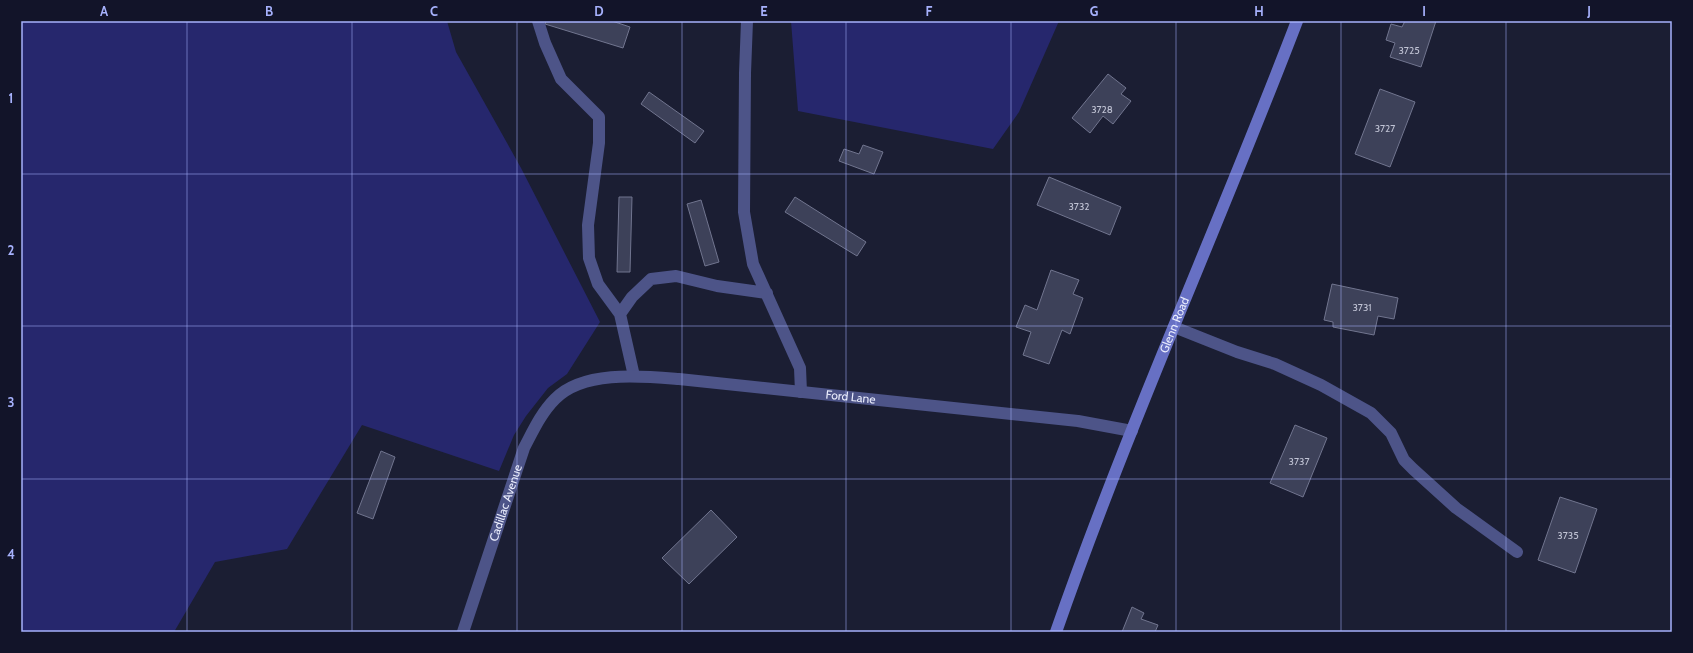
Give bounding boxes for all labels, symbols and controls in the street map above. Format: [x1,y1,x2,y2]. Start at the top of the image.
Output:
text: A [100,3,109,19]
text: B [265,3,273,19]
text: C [430,3,438,19]
text: D [594,3,604,19]
text: E [760,3,768,19]
text: F [926,3,933,19]
text: G [1090,3,1099,19]
text: H [1254,3,1264,19]
text: I [1422,3,1426,19]
text: J [1586,3,1591,19]
house number: 3725 [1398,44,1420,57]
text: 1 [9,90,13,106]
house number: 3728 [1091,103,1113,116]
house number: 3727 [1375,122,1395,135]
house number: 3732 [1068,200,1090,213]
text: 2 [8,242,15,258]
street label: Glenn Road [1156,295,1192,355]
house number: 3731 [1352,301,1372,314]
street label: Ford Lane [825,386,876,407]
text: 3 [7,394,15,410]
house number: 3737 [1289,455,1309,468]
street label: Cadillac Avenue [486,462,525,543]
house number: 3735 [1557,529,1579,542]
text: 4 [7,546,15,562]

